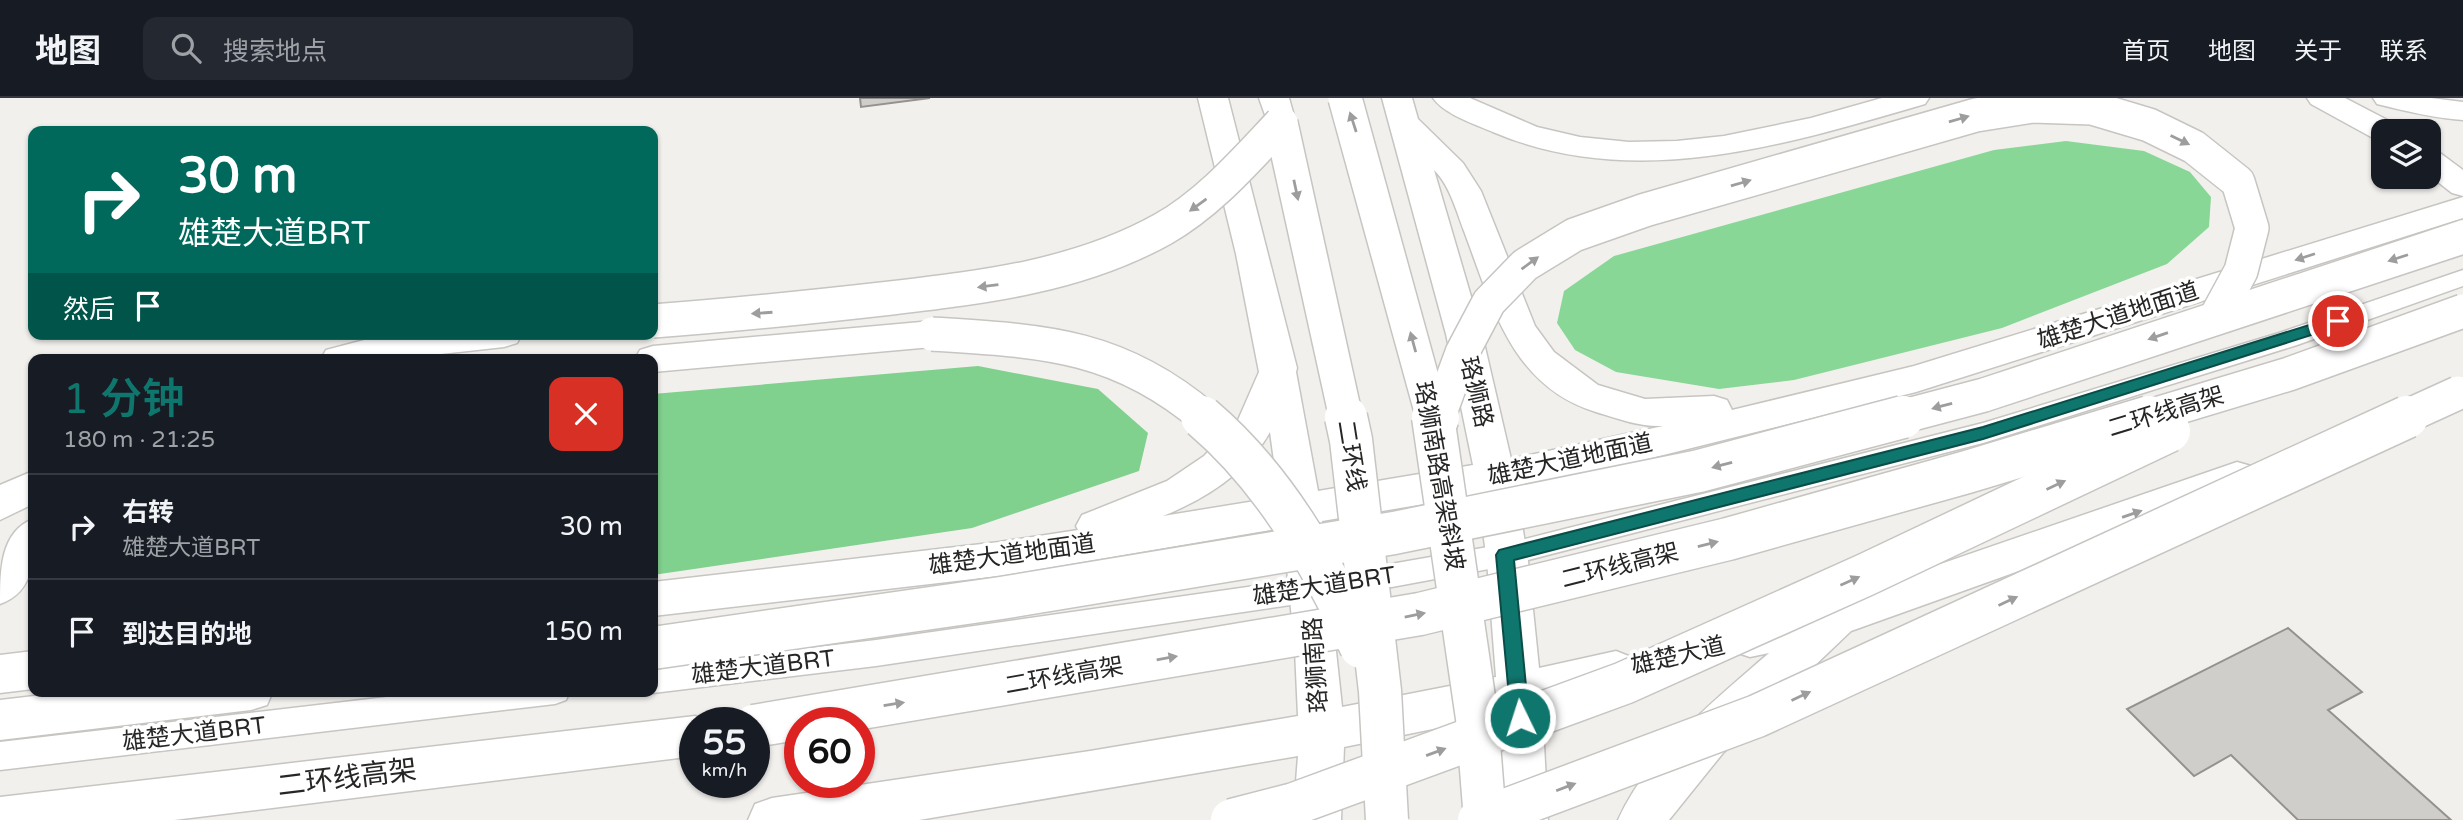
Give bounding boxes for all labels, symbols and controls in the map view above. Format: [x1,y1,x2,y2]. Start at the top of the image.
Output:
search box [143,17,633,80]
icon: search [167,29,205,67]
text: 地图 [35,32,101,71]
text: 搜索地点 [223,36,327,67]
text: 首页 [2122,37,2170,66]
text: 地图 [2208,37,2256,66]
text: 关于 [2294,37,2342,66]
text: 联系 [2380,37,2428,66]
one-way arrow [1347,112,1358,133]
one-way arrow [1949,114,1970,124]
map controls [2371,119,2441,189]
button: layers [2371,119,2441,189]
one-way arrow [2170,134,2190,145]
text: 30 m [178,147,297,206]
icon: right [63,154,154,245]
one-way arrow [1731,177,1752,187]
one-way arrow [1291,179,1302,201]
one-way arrow [1189,198,1207,212]
text: 雄楚大道BRT [178,215,370,253]
one-way arrow [2294,253,2315,263]
one-way arrow [2387,253,2408,264]
one-way arrow [1521,257,1539,271]
street label: 雄楚大道地面道 [2034,276,2202,356]
one-way arrow [977,281,999,292]
icon: arrive [129,287,167,325]
pin [2308,291,2368,351]
text: 然后 [63,294,115,325]
icon: arrive [2319,302,2357,340]
one-way arrow [751,308,773,319]
one-way arrow [1407,330,1418,352]
one-way arrow [2148,331,2169,342]
street label: 珞狮路 [1454,354,1498,430]
text: 1 分钟 [63,374,184,425]
button: close [549,377,623,451]
street label: 珞狮南路高架斜坡 [1408,379,1470,573]
street label: 二环线高架 [2104,381,2228,443]
one-way arrow [1931,401,1953,412]
street label: 二环线 [1331,418,1371,494]
text: 180 m · 21:25 [63,426,215,454]
street label: 雄楚大道地面道 [1485,428,1655,492]
one-way arrow [1711,460,1733,471]
one-way arrow [2046,479,2066,490]
text: 右转 [122,497,174,528]
icon: right [63,508,101,546]
one-way arrow [2121,509,2142,520]
text: 30 m [560,511,623,542]
street label: 雄楚大道地面道 [927,529,1097,581]
text: 雄楚大道BRT [122,534,260,562]
street label: 二环线高架 [1558,537,1682,595]
one-way arrow [1697,538,1719,549]
street label: 雄楚大道BRT [1250,560,1398,612]
one-way arrow [1840,575,1860,587]
one-way arrow [1997,595,2018,606]
one-way arrow [1404,609,1426,620]
icon: arrive [63,613,101,651]
text: 150 m [543,616,623,647]
street label: 珞狮南路 [1298,616,1334,714]
text: 到达目的地 [122,619,252,650]
street label: 雄楚大道 [1628,631,1728,681]
street label: 雄楚大道BRT [690,644,837,690]
street label: 二环线高架 [1002,651,1126,701]
one-way arrow [1156,652,1178,663]
position arrow [1483,681,1557,755]
one-way arrow [1791,690,1811,701]
one-way arrow [883,698,905,709]
speed limit sign: 60 [784,707,875,798]
street label: 雄楚大道BRT [121,711,268,757]
text: 55 [703,722,746,764]
one-way arrow [1425,746,1446,757]
street label: 二环线高架 [275,753,419,803]
text: km/h [702,759,747,781]
one-way arrow [1556,782,1577,793]

